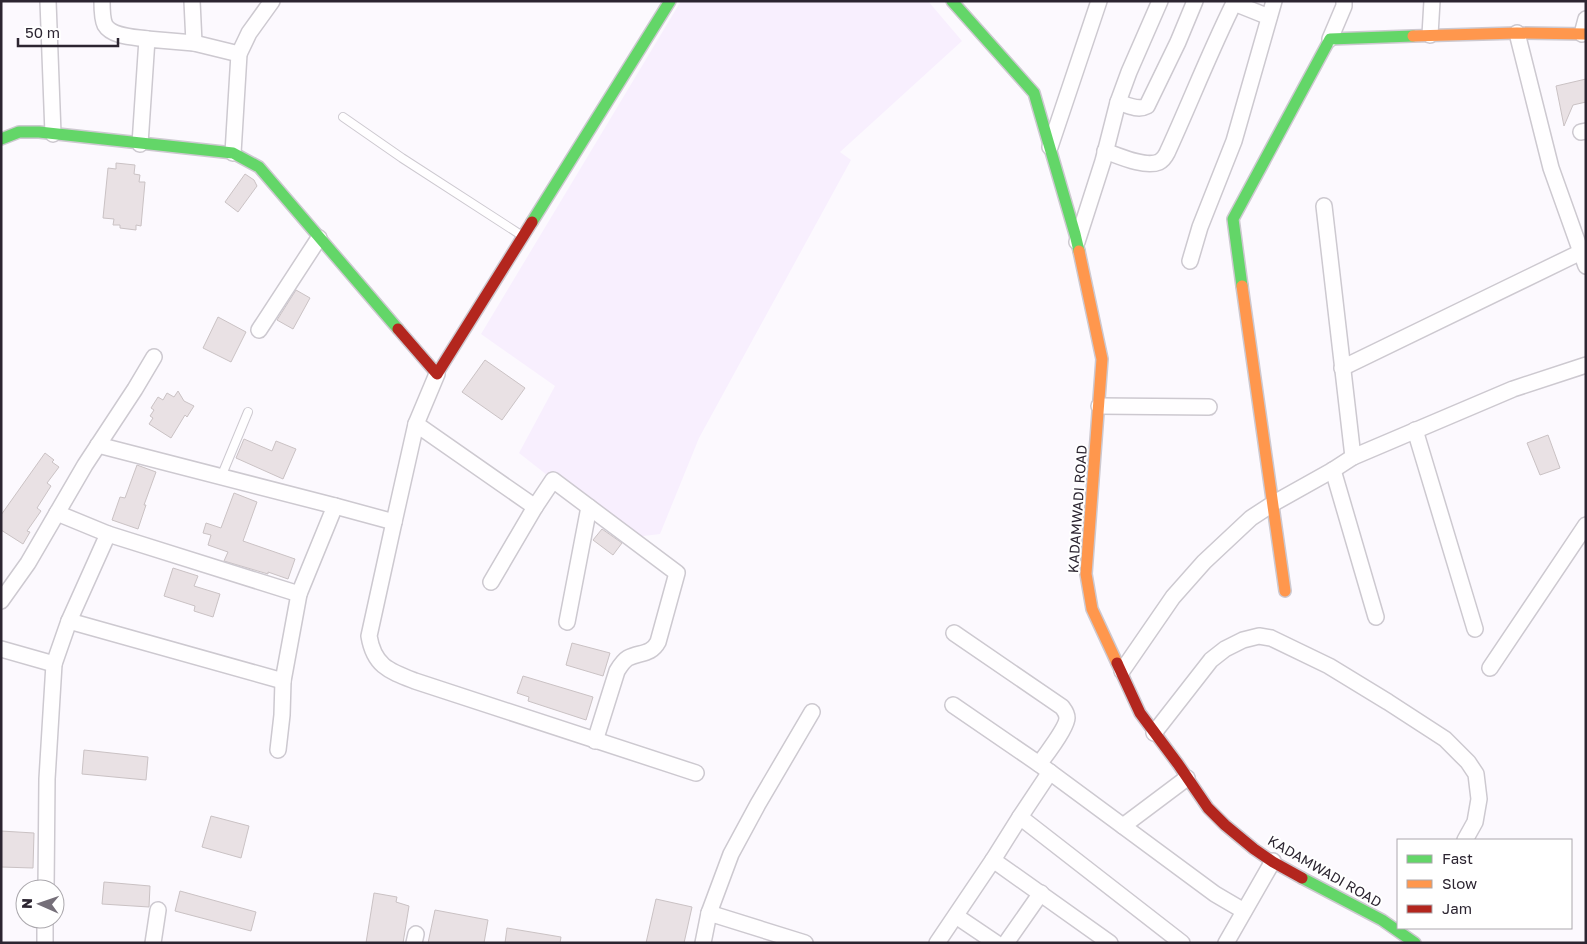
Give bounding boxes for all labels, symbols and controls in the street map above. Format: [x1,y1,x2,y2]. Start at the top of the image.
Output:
scale bar [18,15,118,47]
text: 50 m [25,23,60,41]
street label: KADAMWADI ROAD [1064,444,1090,574]
street label: KADAMWADI ROAD [1265,831,1385,911]
legend [1397,839,1572,929]
text: Fast [1442,849,1473,867]
text: Slow [1442,874,1477,892]
north arrow [15,879,65,929]
text: N [18,898,35,909]
text: Jam [1442,899,1472,917]

